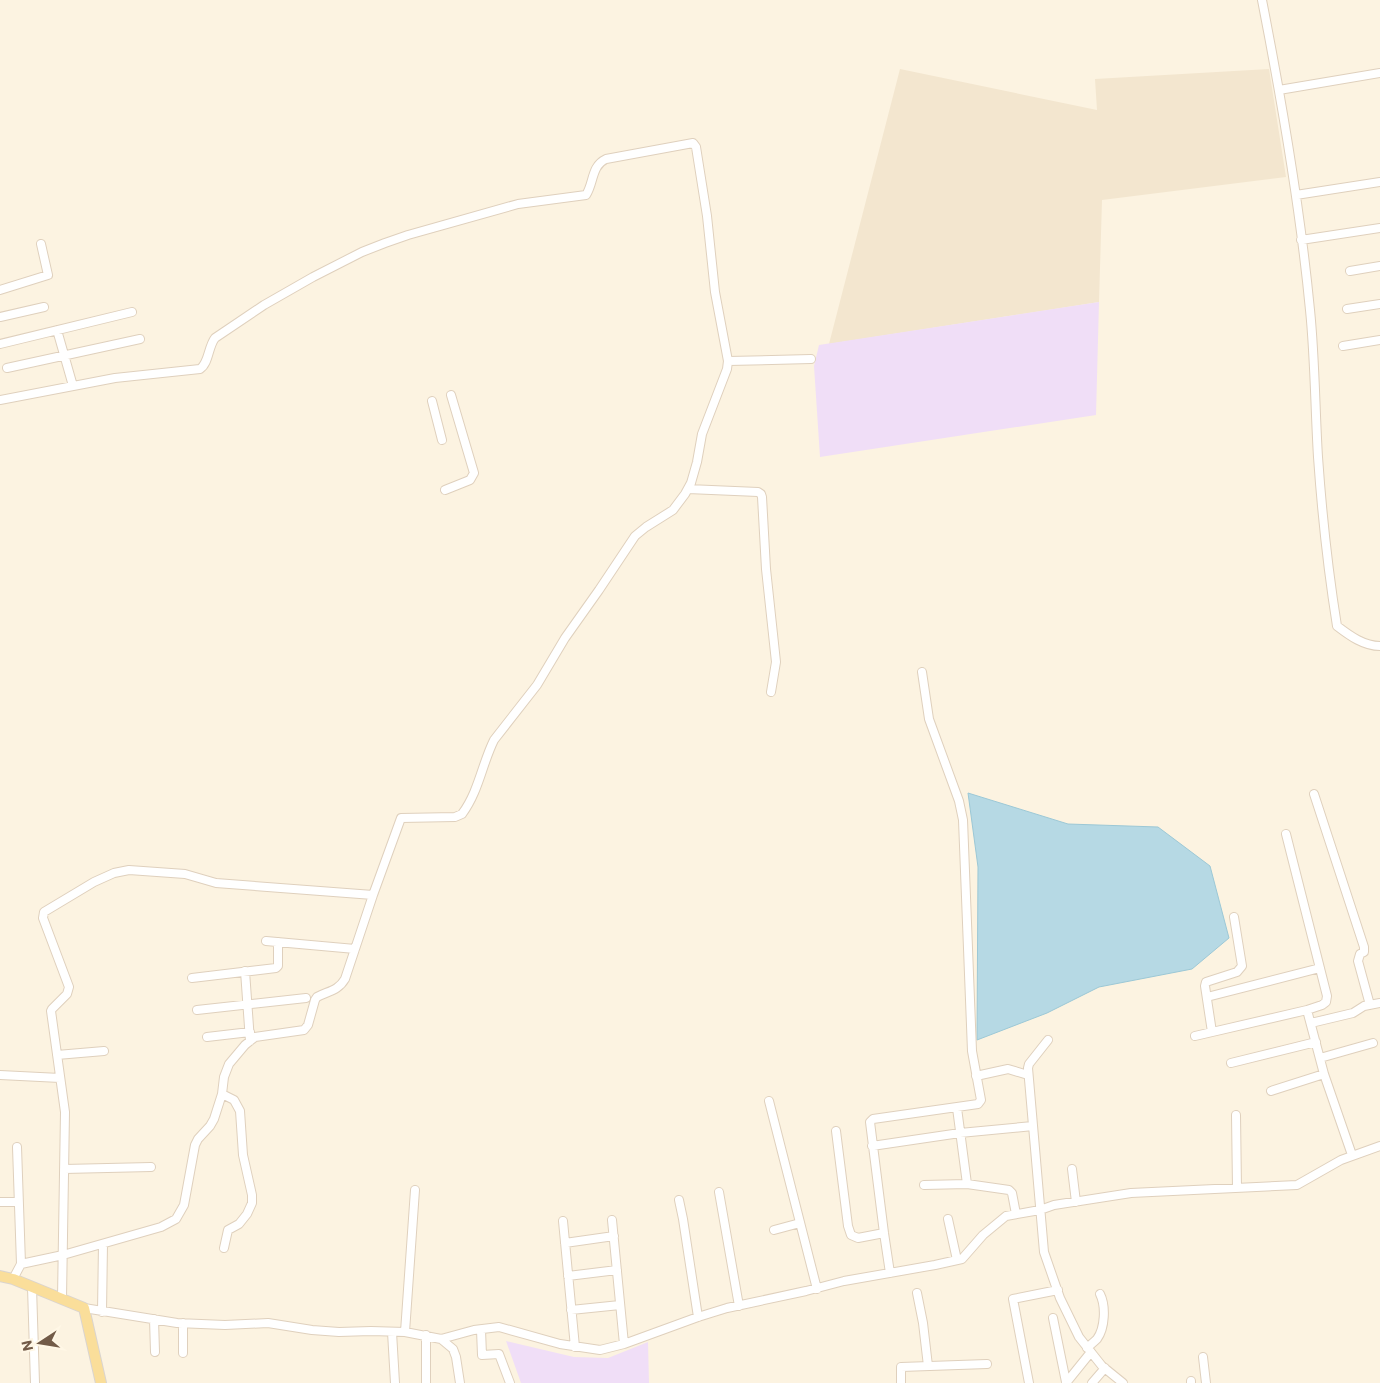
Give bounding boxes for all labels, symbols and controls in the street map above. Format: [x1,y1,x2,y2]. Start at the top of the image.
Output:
north arrow [15,1318,65,1368]
text: N [17,1339,36,1353]

